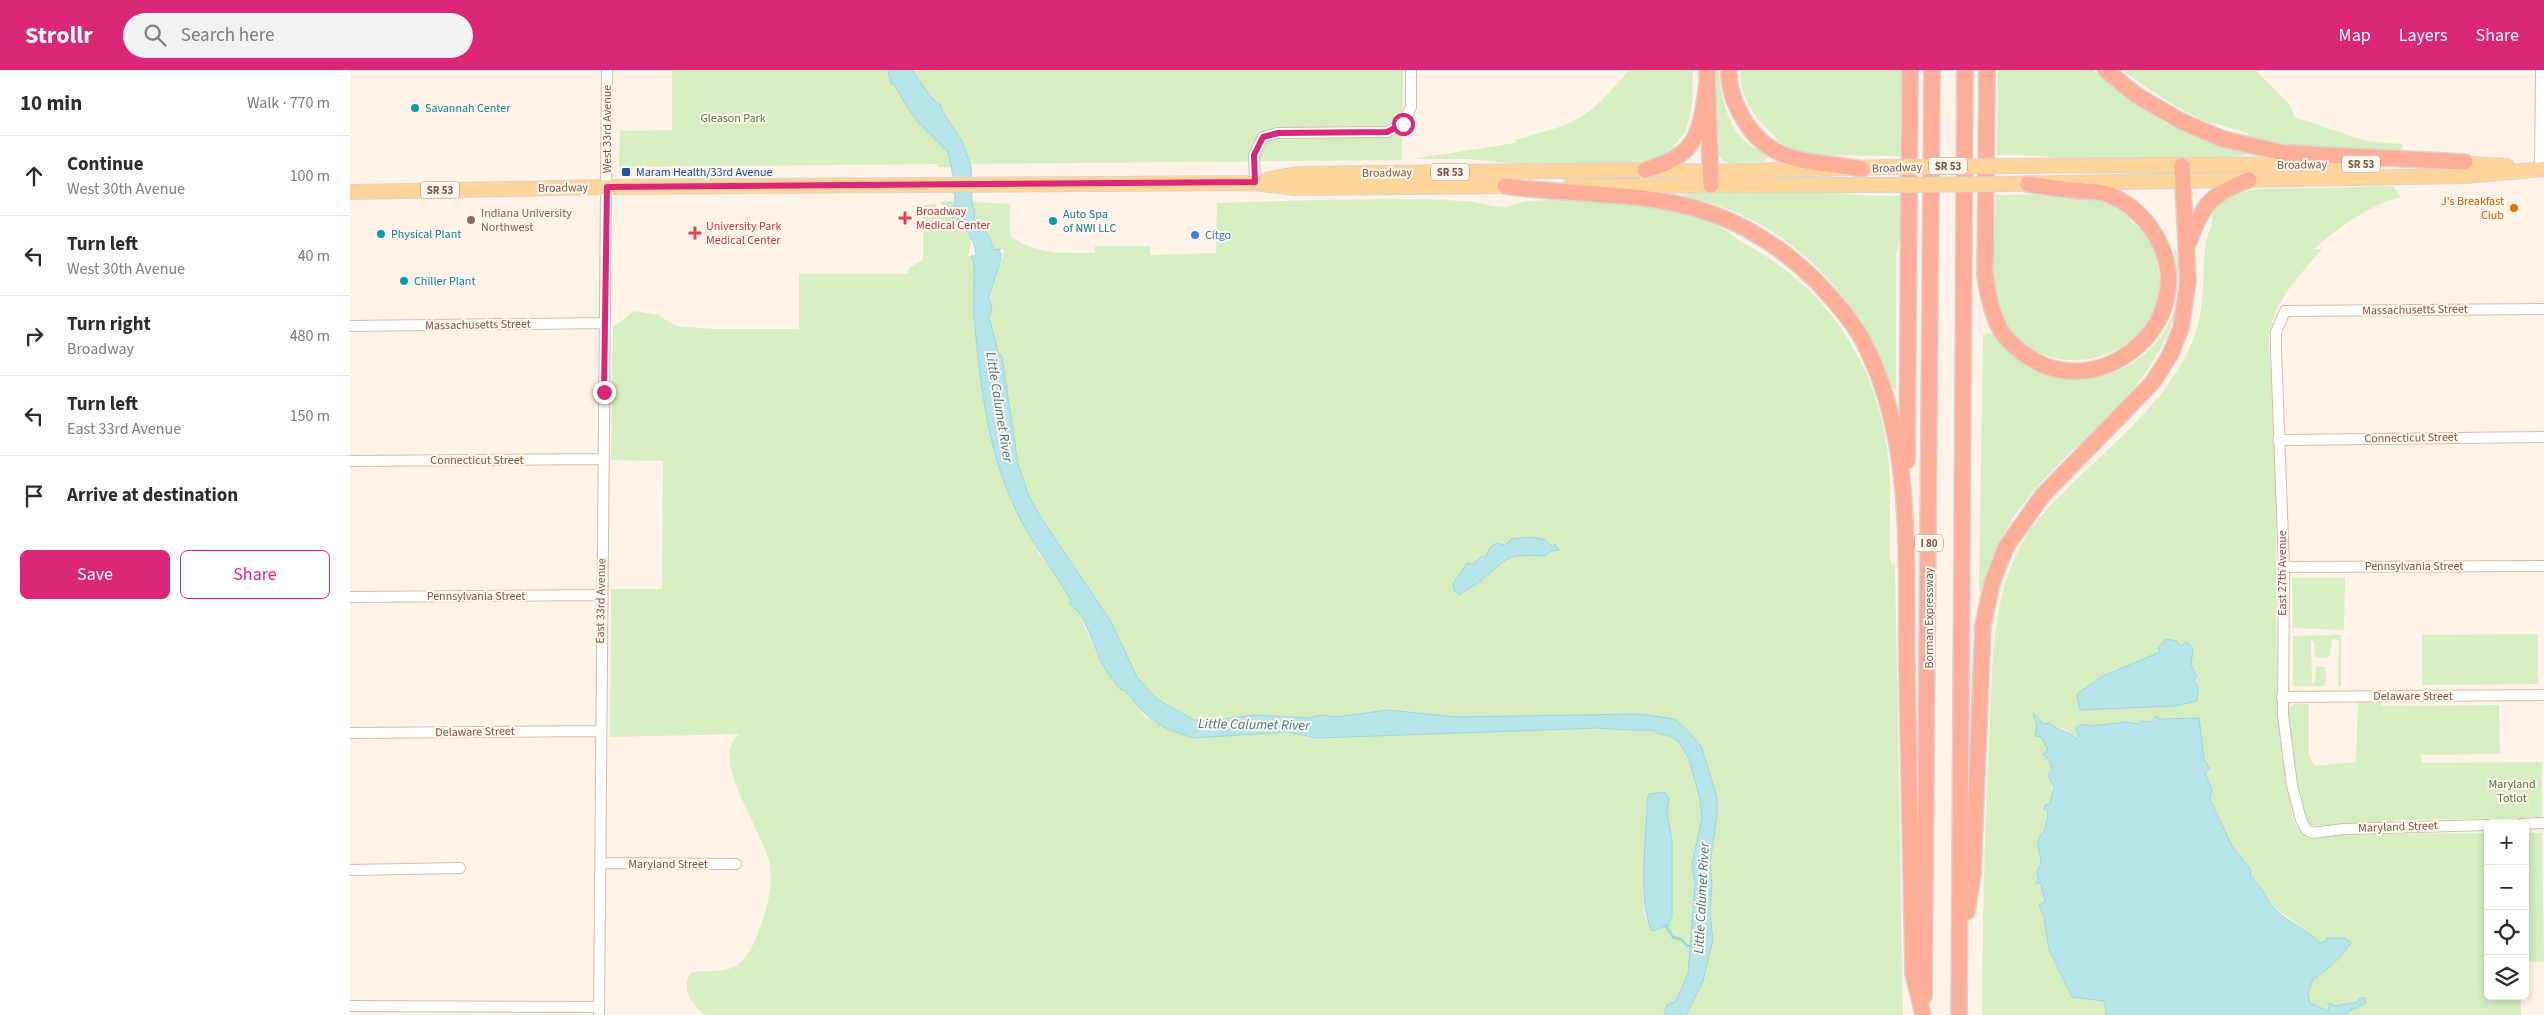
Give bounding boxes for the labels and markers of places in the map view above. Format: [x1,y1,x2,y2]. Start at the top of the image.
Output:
place label: Savannah Center [425,100,511,117]
marker: Savannah Center [409,102,421,114]
place label: Maram Health/33rd Avenue [636,164,773,181]
marker: Maram Health/33rd Avenue [620,166,632,178]
place label: J's Breakfast Club [2441,193,2504,224]
marker: J's Breakfast Club [2508,202,2520,214]
place label: Broadway Medical Center [916,203,991,234]
place label: Indiana University Northwest [481,205,572,236]
place label: Auto Spa of NWI LLC [1063,206,1116,237]
marker: Broadway Medical Center [898,211,912,225]
marker: Indiana University Northwest [465,214,477,226]
marker: Auto Spa of NWI LLC [1047,215,1059,227]
place label: University Park Medical Center [706,218,781,249]
place label: Physical Plant [391,226,461,243]
marker: University Park Medical Center [688,226,702,240]
place label: Citgo [1205,227,1231,244]
marker: Physical Plant [375,228,387,240]
marker: Citgo [1189,229,1201,241]
place label: Chiller Plant [414,273,476,290]
marker: Chiller Plant [398,275,410,287]

